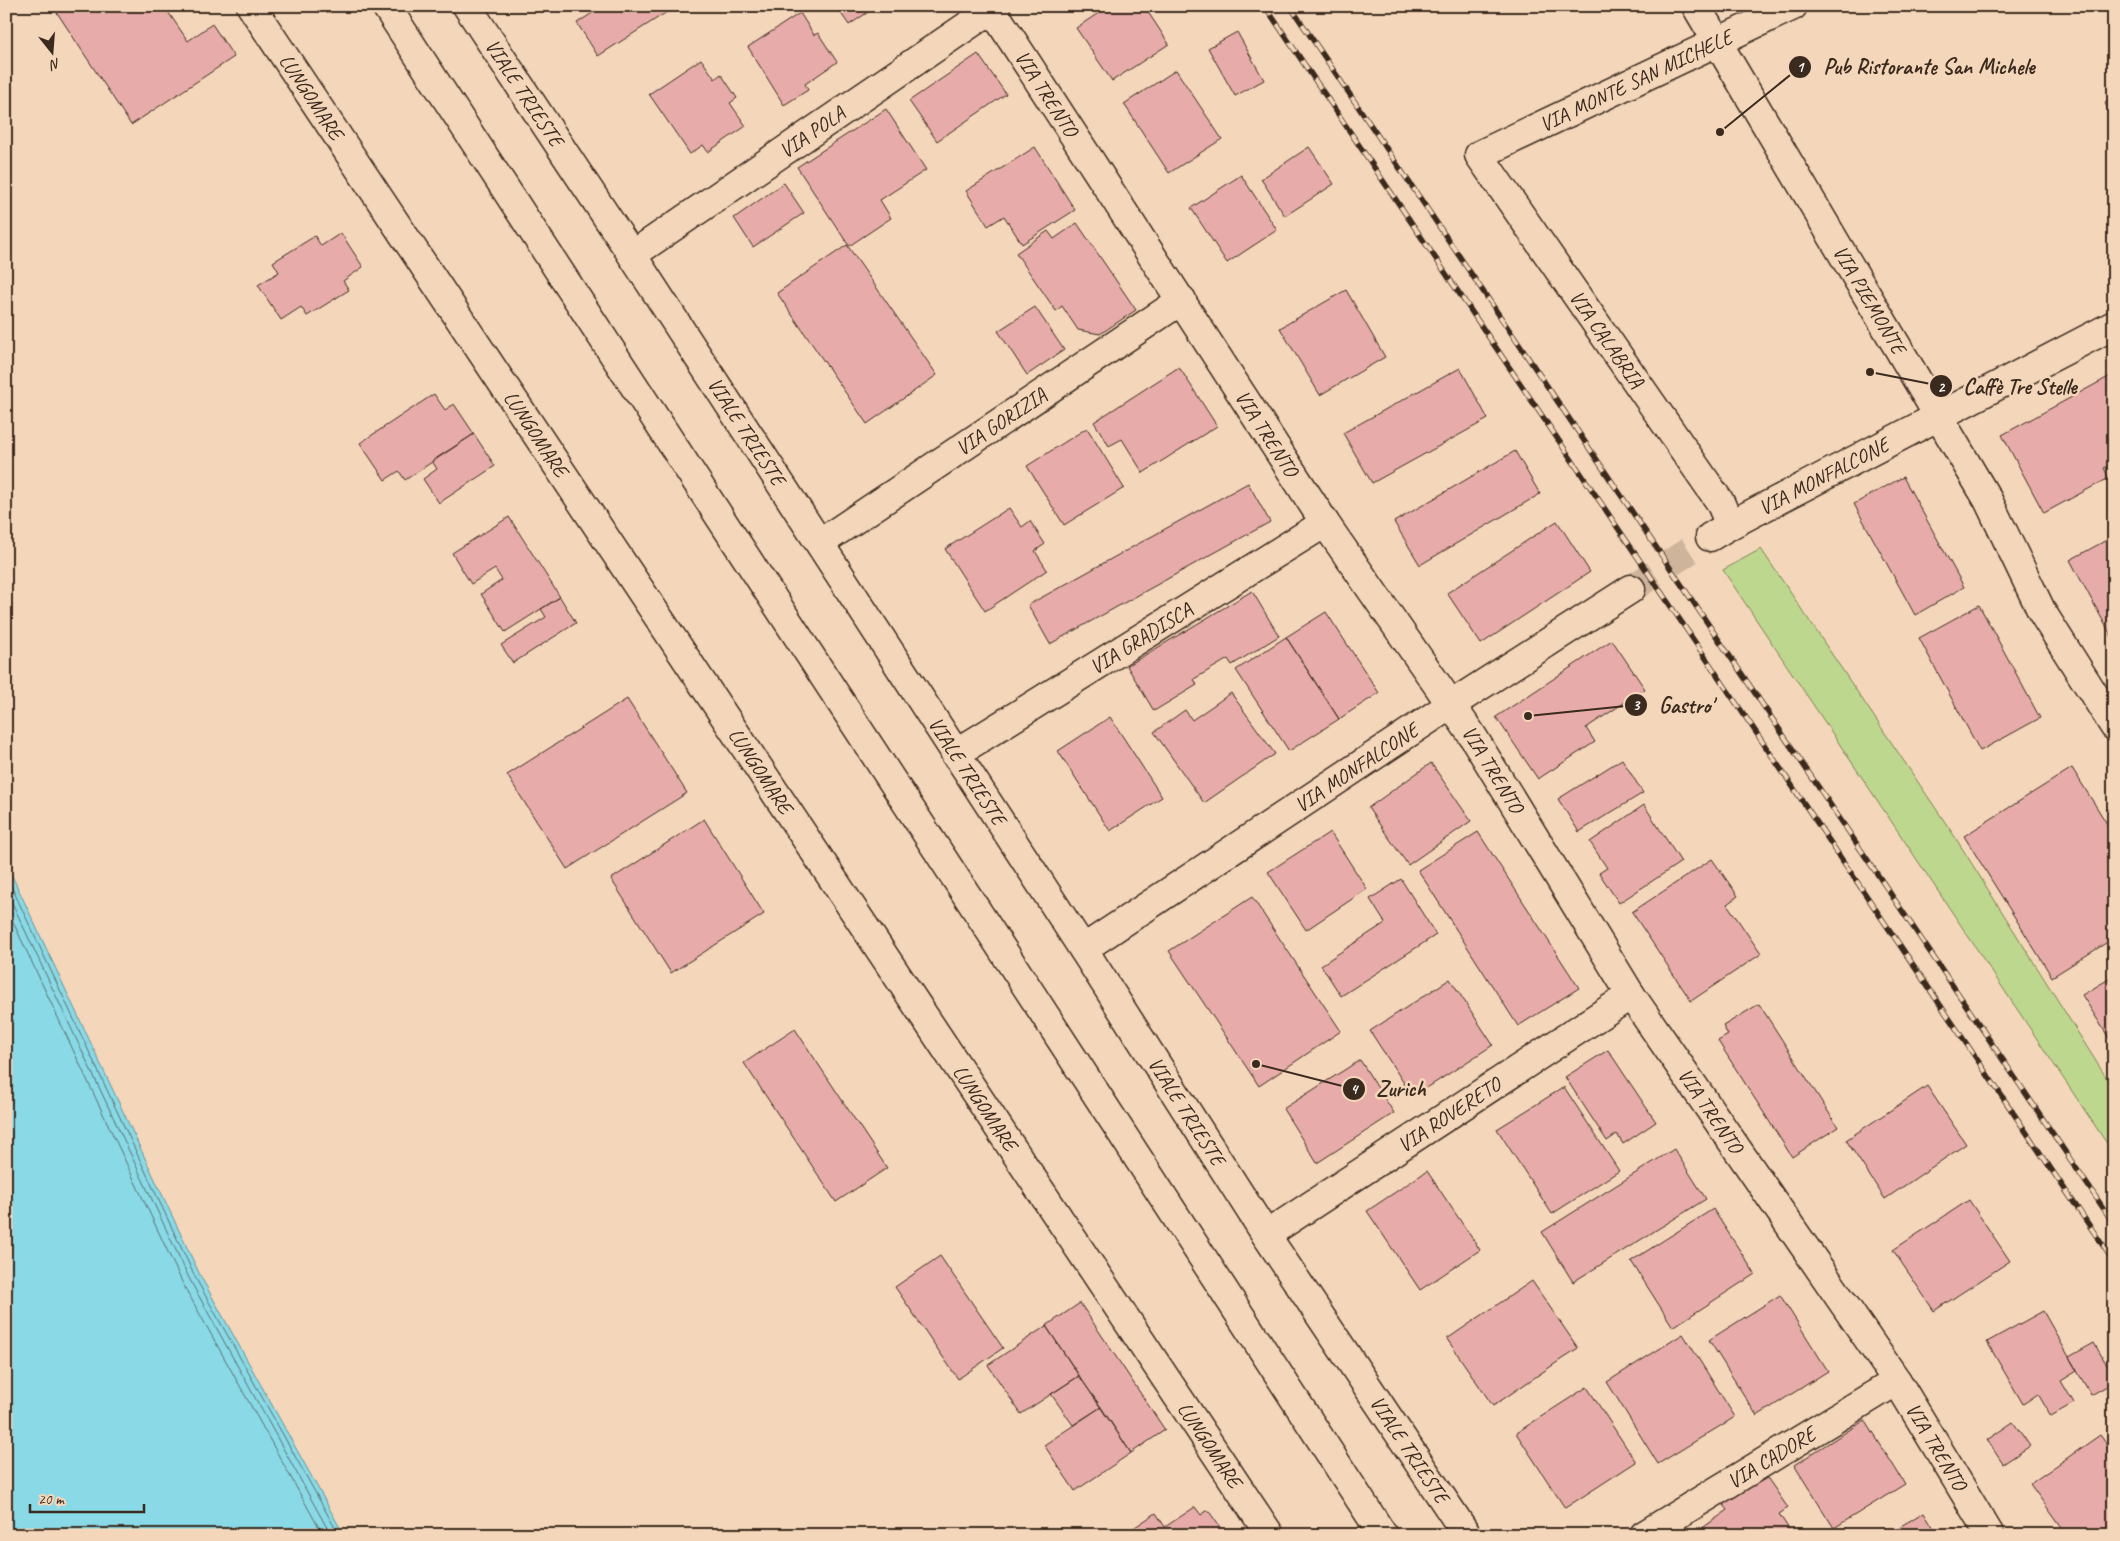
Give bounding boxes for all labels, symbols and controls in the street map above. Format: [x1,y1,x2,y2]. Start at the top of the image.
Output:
street label: VIA MONTE SAN MICHELE [1535,23,1738,137]
north arrow [28,28,78,78]
street label: VIALE TRIESTE [479,34,571,154]
street label: VIA TRENTO [1009,45,1085,143]
callout: Pub Ristorante San Michele [1788,48,2045,85]
street label: LUNGOMARE [274,49,351,147]
text: Pub Ristorante San Michele [1823,53,2036,81]
text: N [47,55,62,74]
text: 1 [1797,58,1806,77]
street label: VIA POLA [774,100,851,164]
street label: VIA PIEMONTE [1827,241,1913,361]
street label: VIA CALABRIA [1564,285,1650,393]
callout: Caffè Tre Stelle [1928,368,2087,405]
street label: VIALE TRIESTE [702,372,793,492]
text: Caffè Tre Stelle [1963,373,2078,401]
text: 2 [1938,378,1946,397]
street label: VIA GORIZIA [951,382,1052,461]
street label: VIA TRENTO [1229,385,1306,483]
street label: LUNGOMARE [498,386,576,484]
street label: VIA MONFALCONE [1754,430,1896,521]
street label: VIA GRADISCA [1085,596,1197,680]
callout: Gastro' [1624,686,1723,723]
text: Gastro' [1659,692,1717,720]
text: 3 [1633,696,1641,715]
street label: VIALE TRIESTE [923,712,1013,832]
street label: VIA MONFALCONE [1289,716,1425,818]
street label: VIA TRENTO [1456,720,1531,820]
street label: LUNGOMARE [723,723,800,821]
street label: VIALE TRIESTE [1142,1052,1232,1173]
street label: LUNGOMARE [947,1060,1025,1158]
street label: VIA TRENTO [1672,1063,1750,1160]
callout: Zurich [1341,1070,1436,1107]
street label: VIA ROVERETO [1393,1070,1508,1158]
text: Zurich [1376,1075,1426,1103]
text: 4 [1351,1080,1360,1099]
street label: VIALE TRIESTE [1364,1391,1456,1510]
street label: LUNGOMARE [1172,1397,1249,1495]
street label: VIA TRENTO [1900,1398,1974,1497]
street label: VIA CADORE [1722,1419,1822,1494]
scale bar [30,1481,144,1513]
text: 20 m [38,1490,65,1509]

